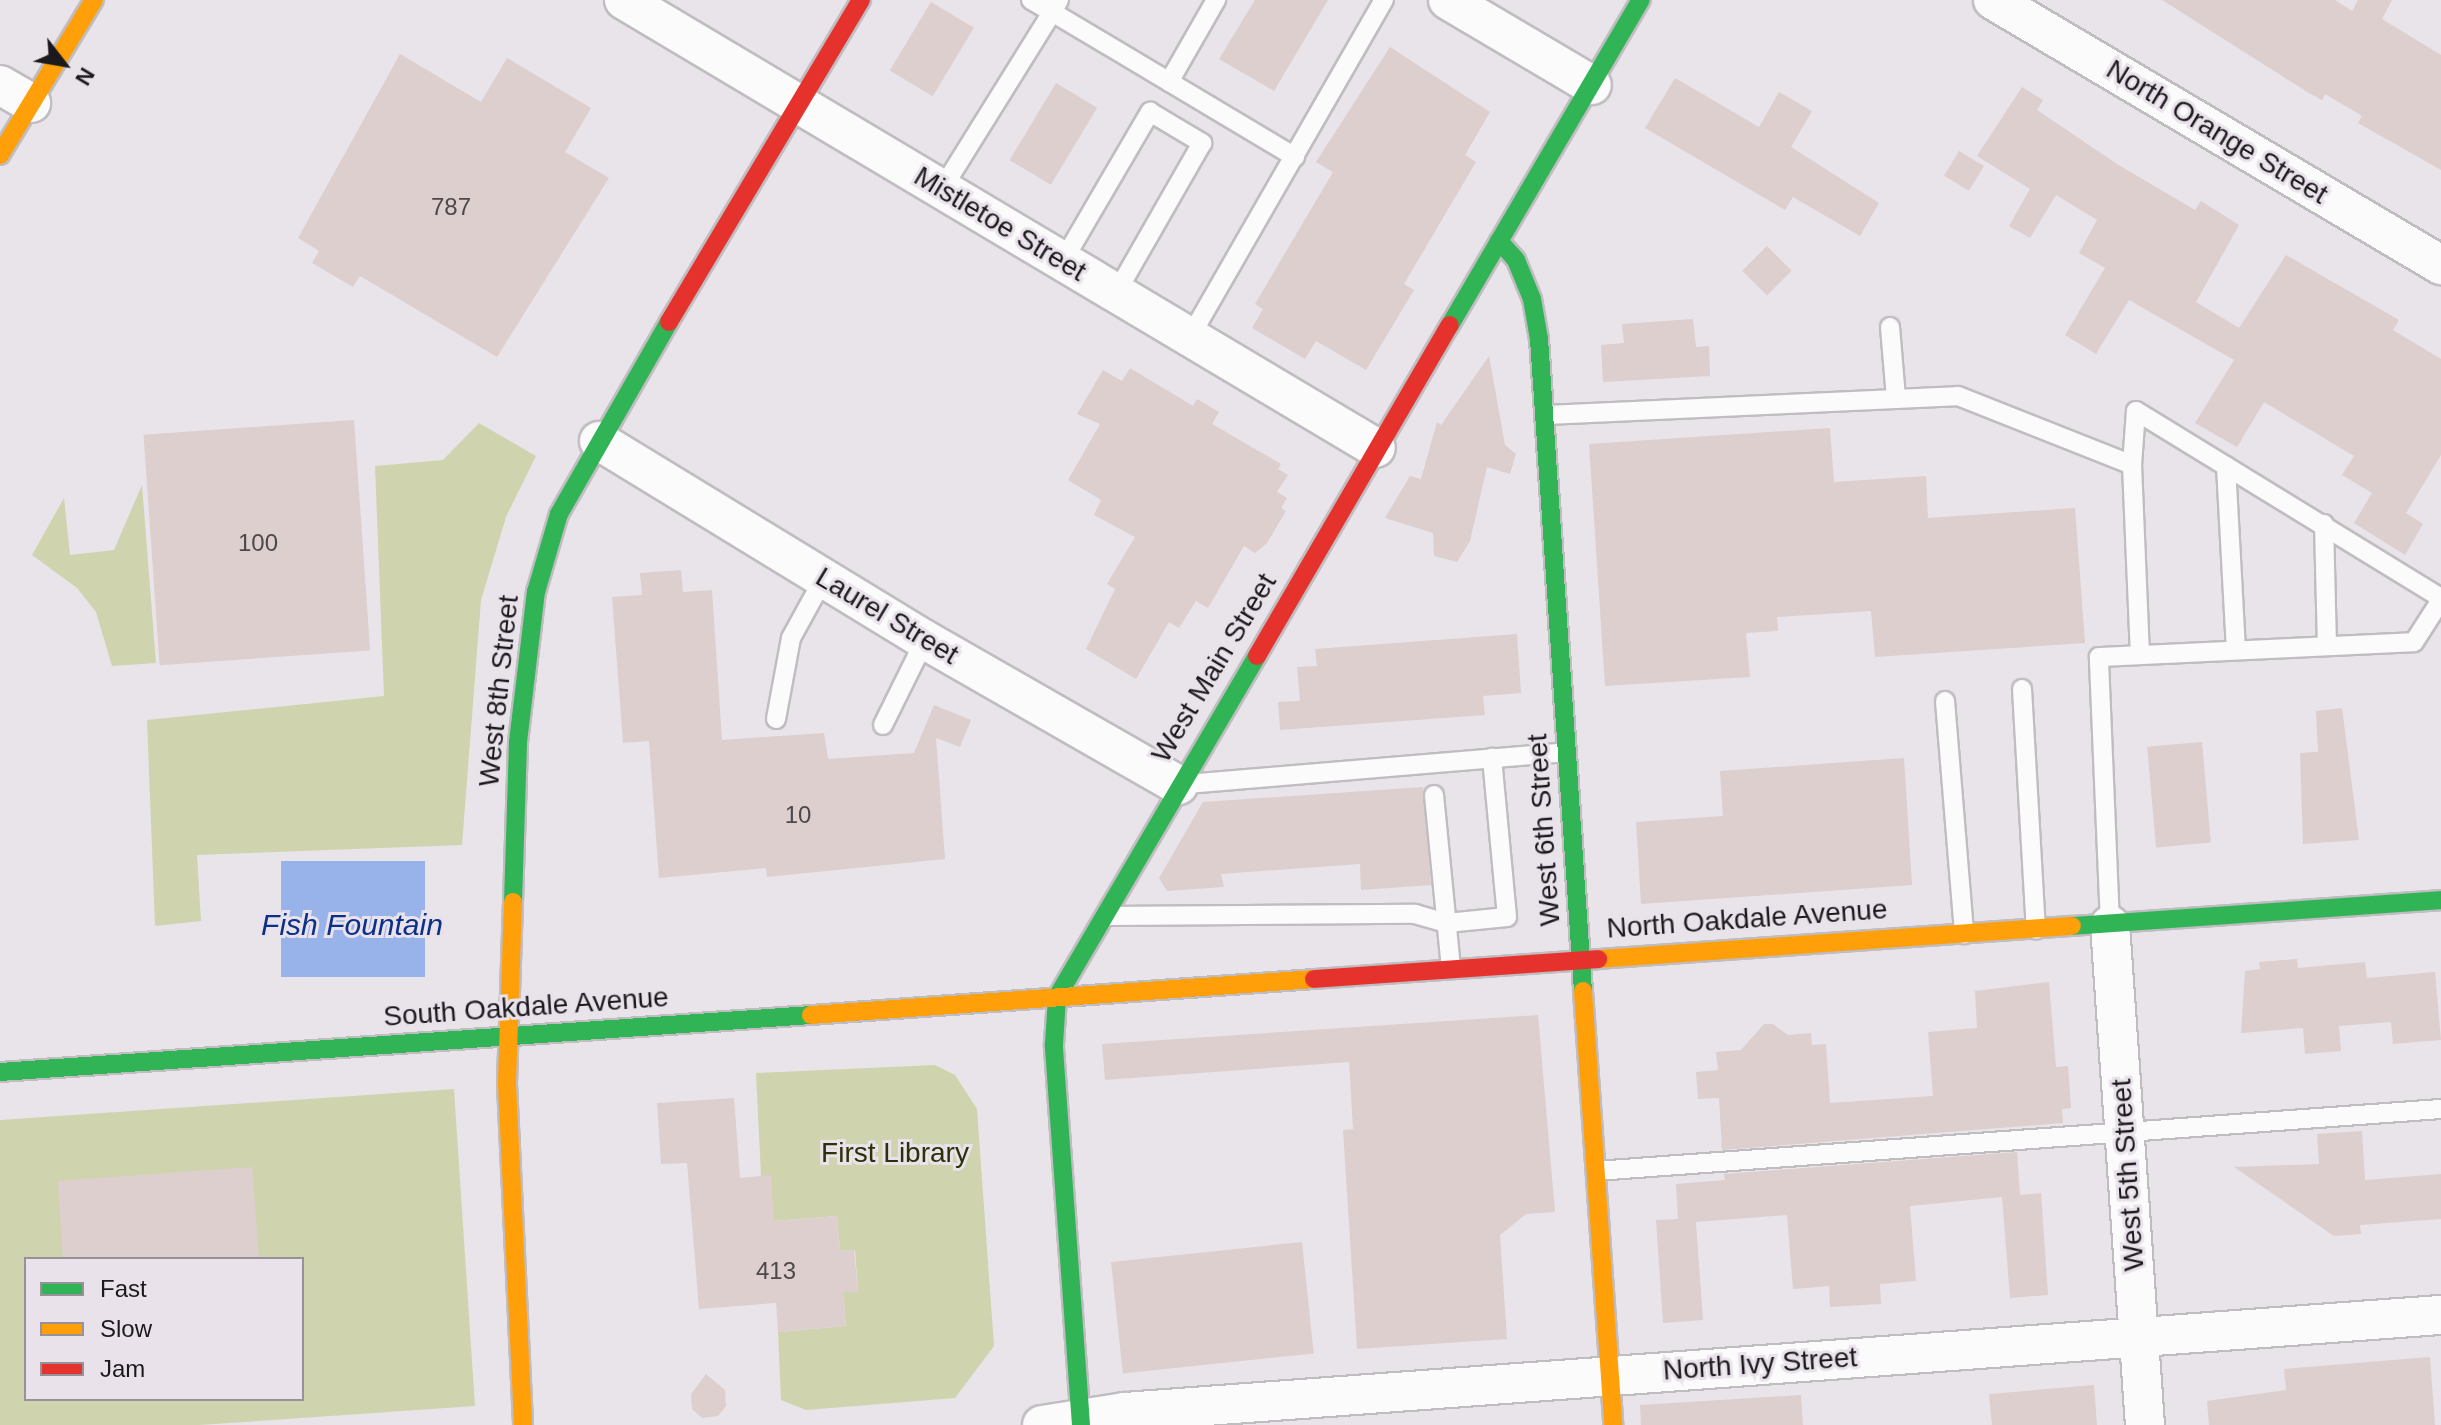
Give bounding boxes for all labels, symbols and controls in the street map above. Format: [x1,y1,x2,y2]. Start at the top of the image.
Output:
north arrow [24,24,104,104]
street label: North Orange Street [2100,53,2334,211]
text: N [70,63,100,90]
street label: Mistletoe Street [908,160,1092,288]
house number: 787 [431,193,471,221]
house number: 100 [238,529,278,557]
street label: Laurel Street [810,560,964,672]
street label: West Main Street [1144,568,1284,768]
street label: West 8th Street [472,594,526,788]
street label: West 6th Street [1521,733,1567,927]
house number: 10 [785,801,811,829]
street label: North Oakdale Avenue [1605,892,1889,946]
water label: Fish Fountain [261,907,443,943]
street label: South Oakdale Avenue [381,980,671,1034]
street label: West 5th Street [2105,1078,2151,1272]
park label: First Library [821,1136,969,1170]
legend [24,1257,304,1401]
house number: 413 [756,1257,796,1285]
text: Fast [100,1275,147,1302]
text: Slow [100,1315,152,1342]
street label: North Ivy Street [1662,1340,1858,1388]
text: Jam [100,1355,145,1382]

